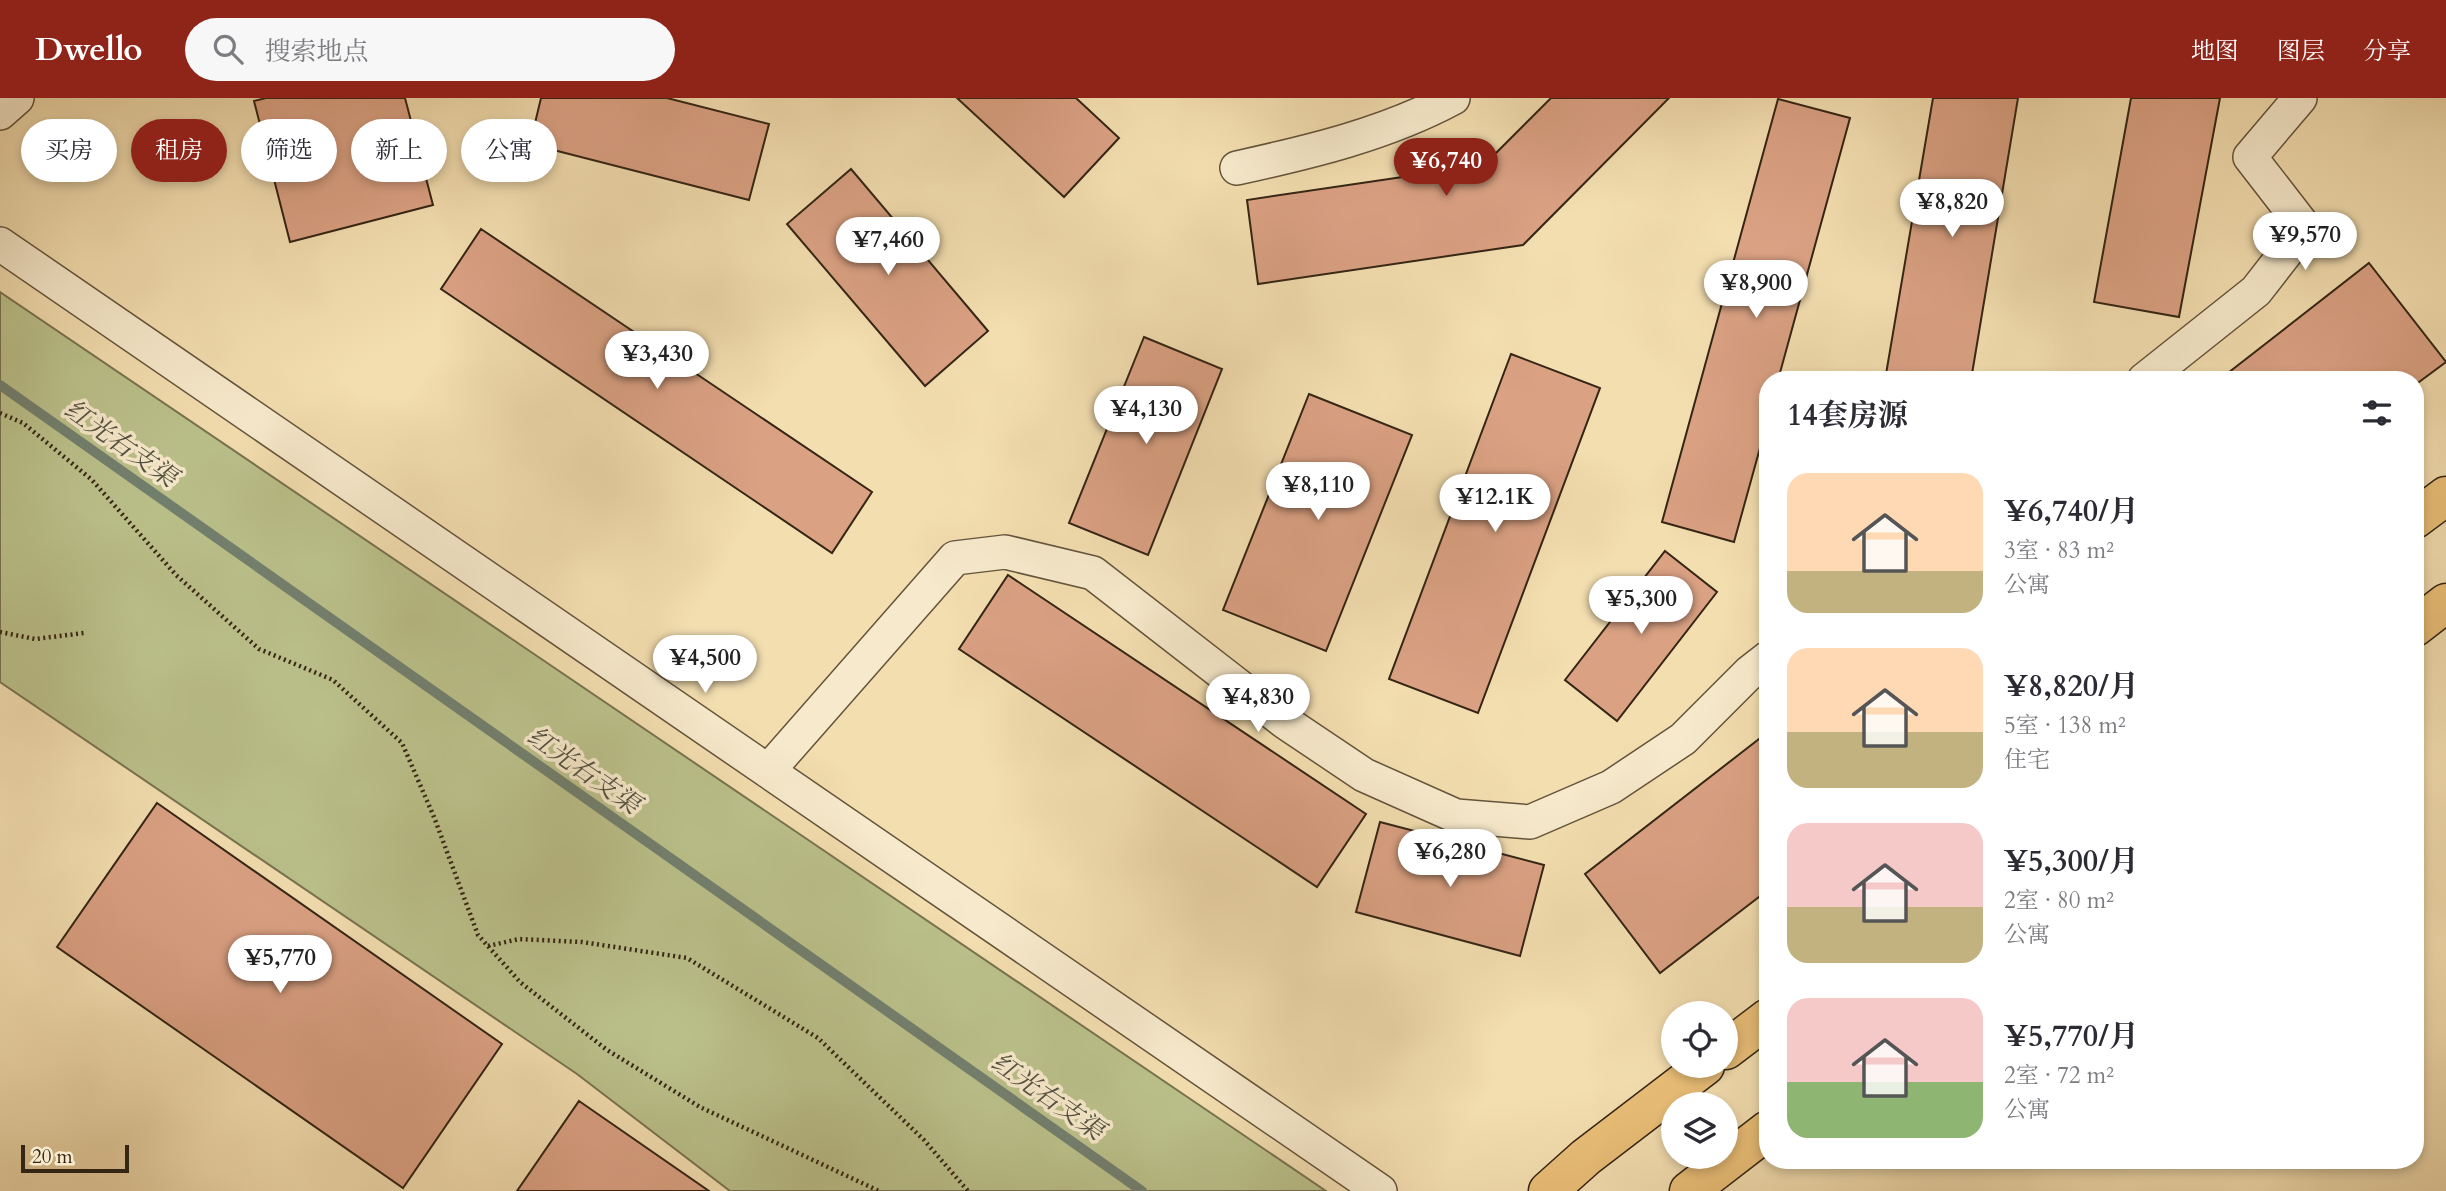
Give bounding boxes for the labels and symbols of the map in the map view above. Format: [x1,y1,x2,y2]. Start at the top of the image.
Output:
pin: ¥6,740 [1389,139,1503,198]
pin: ¥8,820 [1895,180,2009,239]
pin: ¥9,570 [2248,212,2362,272]
pin: ¥7,460 [831,218,945,277]
pin: ¥8,900 [1699,260,1813,320]
pin: ¥3,430 [600,331,714,391]
pin: ¥4,130 [1089,386,1203,446]
water label: 红光右支渠 [57,392,186,497]
pin: ¥8,110 [1261,462,1375,522]
pin: ¥12.1K [1438,474,1552,534]
pin: ¥5,300 [1584,576,1698,636]
pin: ¥4,500 [648,636,762,695]
pin: ¥4,830 [1201,674,1315,734]
water label: 红光右支渠 [520,719,649,824]
pin: ¥6,280 [1393,830,1507,889]
pin: ¥5,770 [223,936,337,995]
water label: 红光右支渠 [984,1045,1113,1150]
scale bar [21,1142,130,1174]

